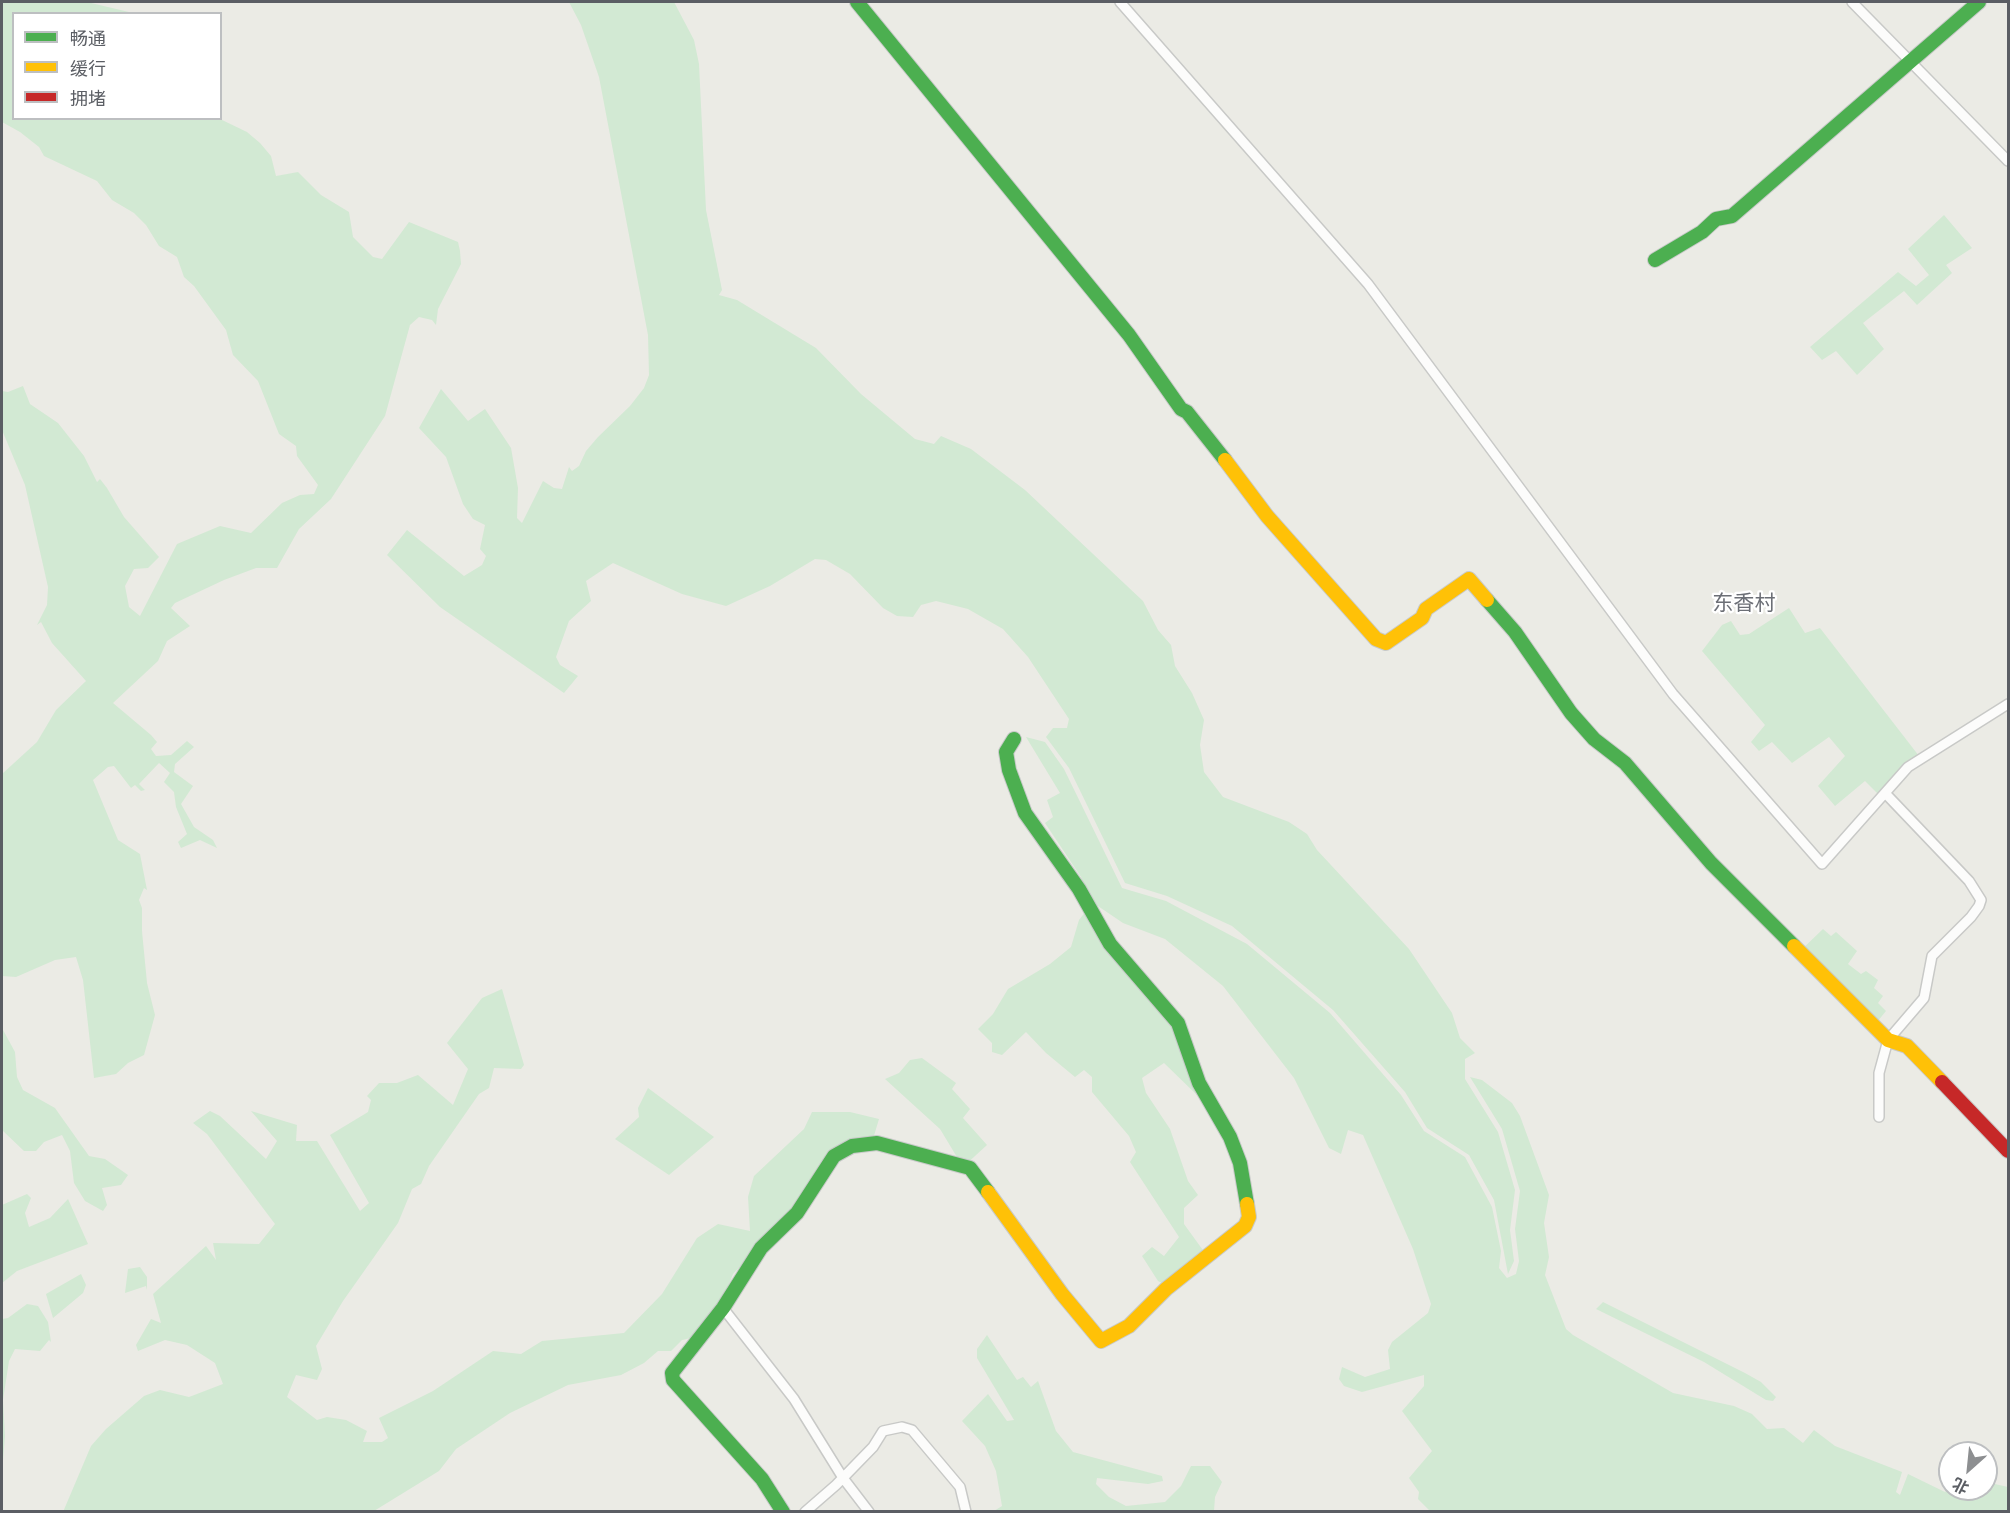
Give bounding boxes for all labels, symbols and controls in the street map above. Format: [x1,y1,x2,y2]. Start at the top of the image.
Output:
legend [12,12,222,120]
text: 畅通 [70,28,106,50]
text: 缓行 [70,58,106,80]
text: 拥堵 [70,88,106,110]
district label: 东香村 [1713,591,1775,617]
north arrow [1938,1441,1998,1501]
text: 北 [1949,1474,1972,1498]

